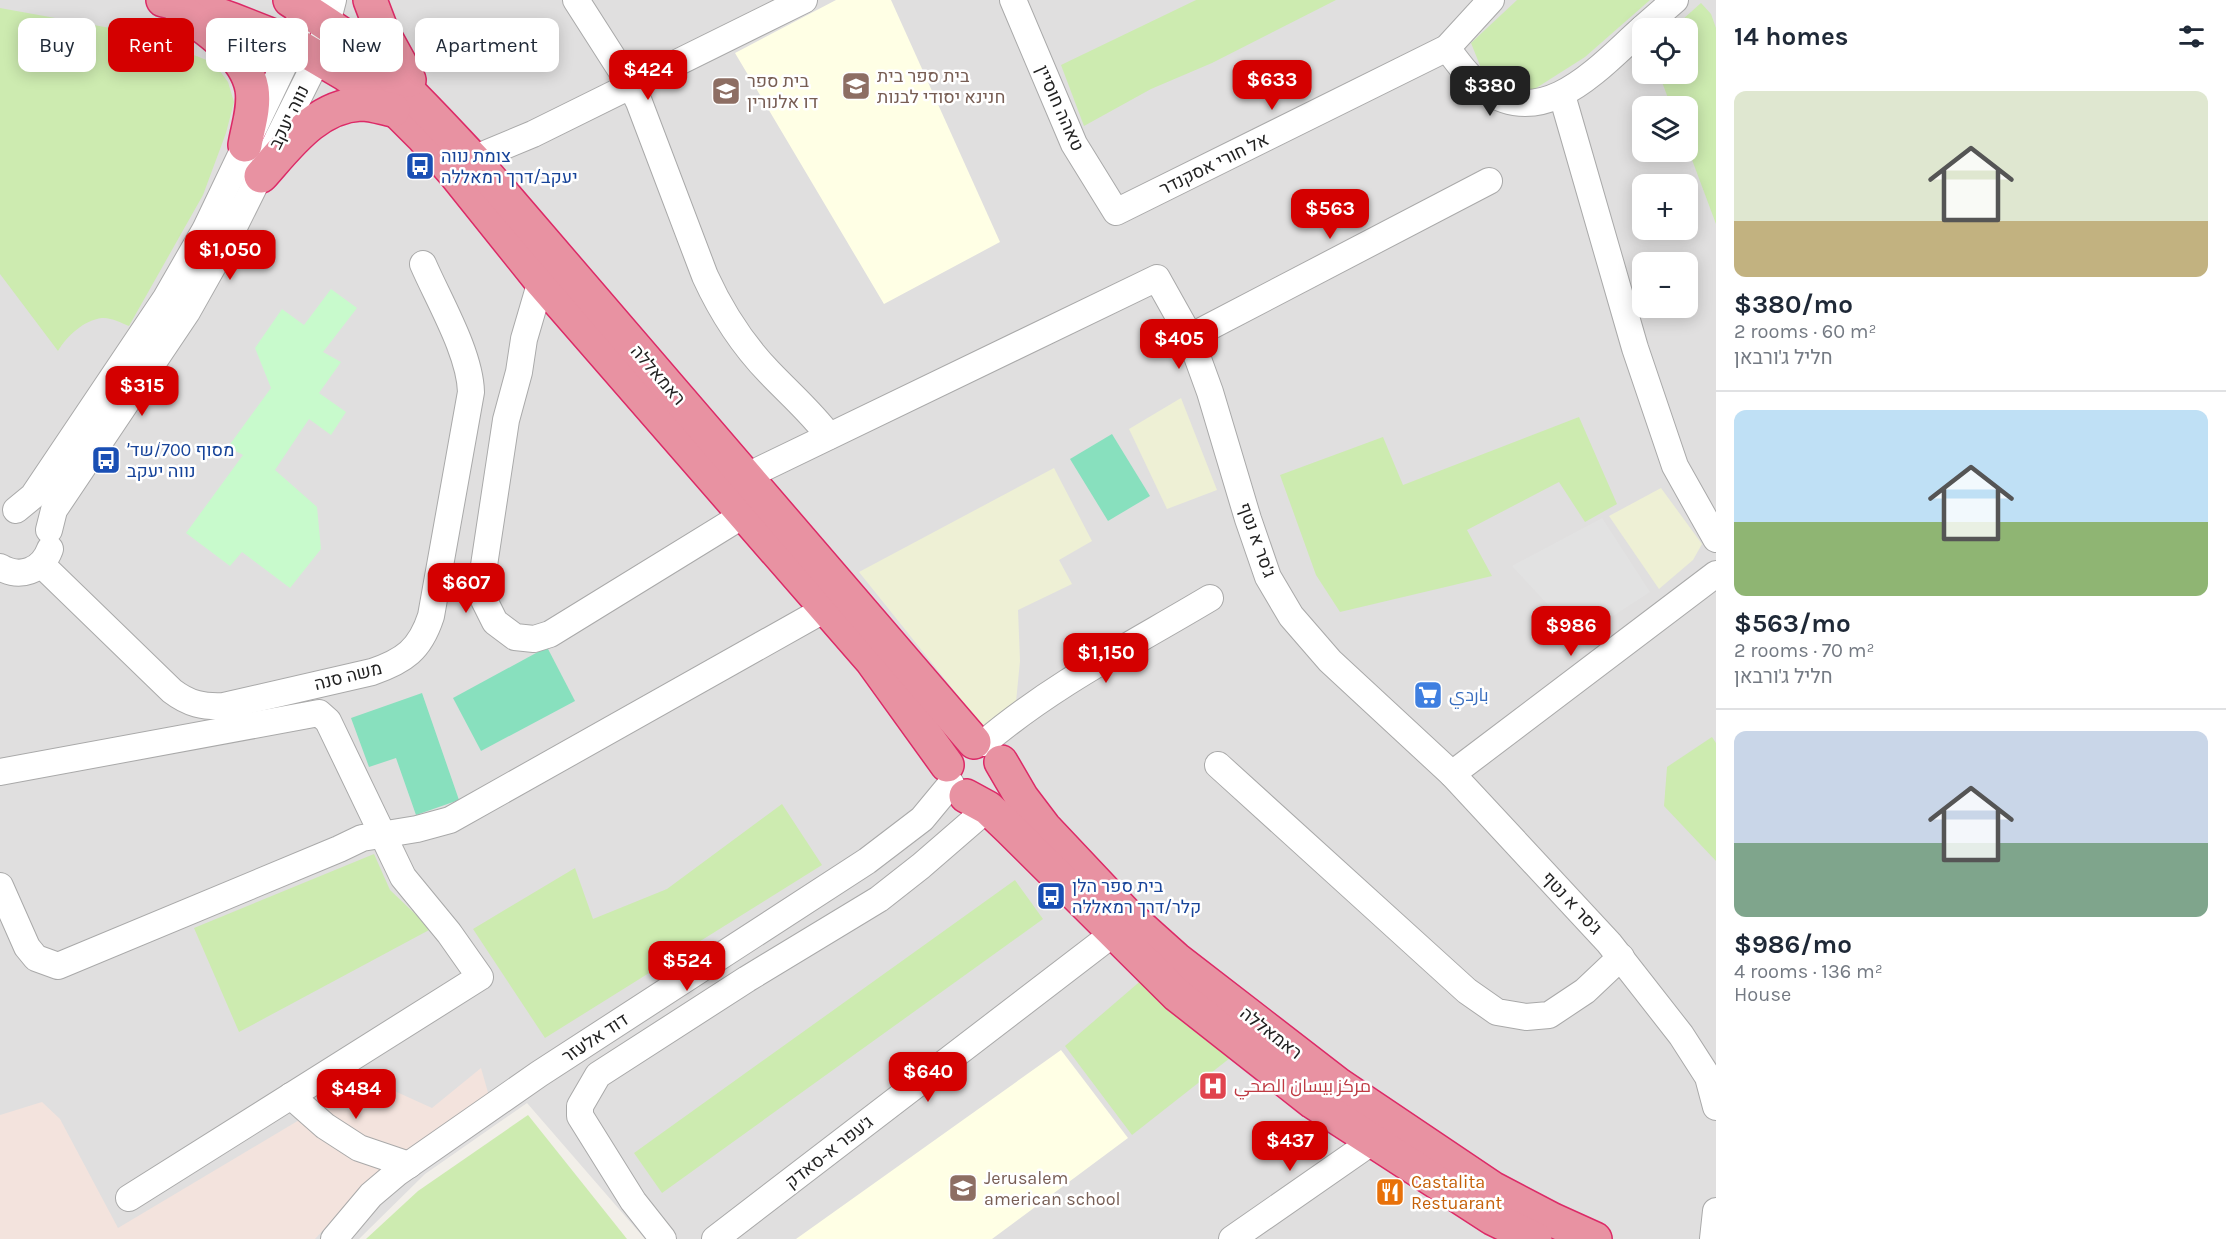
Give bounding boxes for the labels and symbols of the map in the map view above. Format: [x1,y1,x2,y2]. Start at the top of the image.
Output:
pin: $424 [612,50,684,101]
pin: $633 [1236,60,1308,111]
street label: טאהה חוסיין [1031,62,1089,154]
place label: בית ספר בית חנינא יסודי לבנות [877,65,1005,108]
pin: $380 [1454,66,1526,117]
place label: בית ספר דו אלנורין [747,70,818,113]
school or university icon: בית ספר בית חנינא יסודי לבנות [840,70,872,102]
school or university icon: בית ספר דו אלנורין [710,75,742,107]
street label: נווה יעקב [264,81,314,153]
street label: אל חורי אסקנדר [1156,128,1272,200]
place label: צומת נווה יעקב/דרך רמאללה [441,145,578,188]
bus stop icon: צומת נווה יעקב/דרך רמאללה [404,150,436,182]
pin: $563 [1294,189,1366,240]
pin: $1,050 [181,230,279,281]
pin: $405 [1143,319,1215,370]
street label: ראמאללה [626,340,690,410]
pin: $315 [106,366,178,417]
place label: מסוף 700/שד׳ נווה יעקב [127,439,234,482]
bus stop icon: מסוף 700/שד׳ נווה יעקב [90,444,122,476]
street label: ג'סר א נטף [1233,500,1281,580]
pin: $607 [430,563,502,614]
pin: $986 [1535,606,1607,657]
pin: $1,150 [1057,633,1155,684]
street label: משה סנה [312,657,384,695]
supermarket icon: باردي [1412,679,1444,711]
place label: باردي [1449,684,1489,709]
street label: ג'סר א נטף [1537,867,1607,939]
place label: בית ספר הלן קלר/דרך רמאללה [1072,875,1201,918]
bus stop icon: בית ספר הלן קלר/דרך רמאללה [1035,880,1067,912]
pin: $524 [651,941,723,992]
street label: ראמאללה [1236,1002,1306,1064]
street label: דוד אלעזר [558,1008,632,1068]
pin: $640 [892,1052,964,1103]
pin: $484 [320,1069,392,1120]
hospital icon: مركز بيسان الصحي [1197,1070,1229,1102]
place label: مركز بيسان الصحي [1234,1075,1371,1100]
street label: ג'עפר א-סאדק [781,1111,877,1193]
pin: $437 [1254,1121,1326,1172]
place label: Jerusalem american school [984,1167,1121,1210]
place label: Castalita Restuarant [1411,1171,1503,1214]
school or university icon: Jerusalem american school [947,1172,979,1204]
restaurant icon: Castalita Restuarant [1374,1176,1406,1208]

